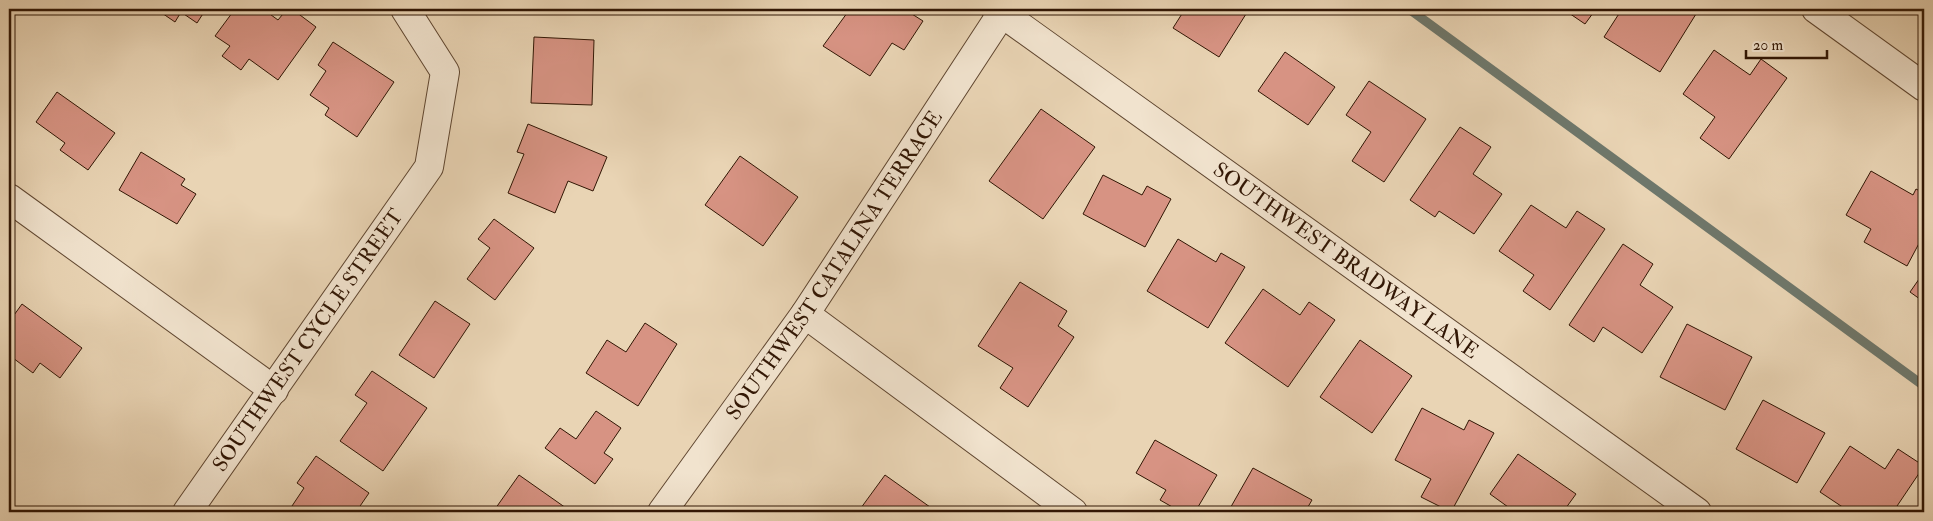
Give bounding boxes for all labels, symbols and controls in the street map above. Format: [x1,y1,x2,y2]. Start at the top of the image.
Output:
scale bar [1746,28,1827,60]
text: 20 m [1753,36,1783,55]
street label: SOUTHWEST CATALINA TERRACE [720,105,949,425]
street label: SOUTHWEST BRADWAY LANE [1208,156,1484,365]
street label: SOUTHWEST CYCLE STREET [207,203,410,477]

